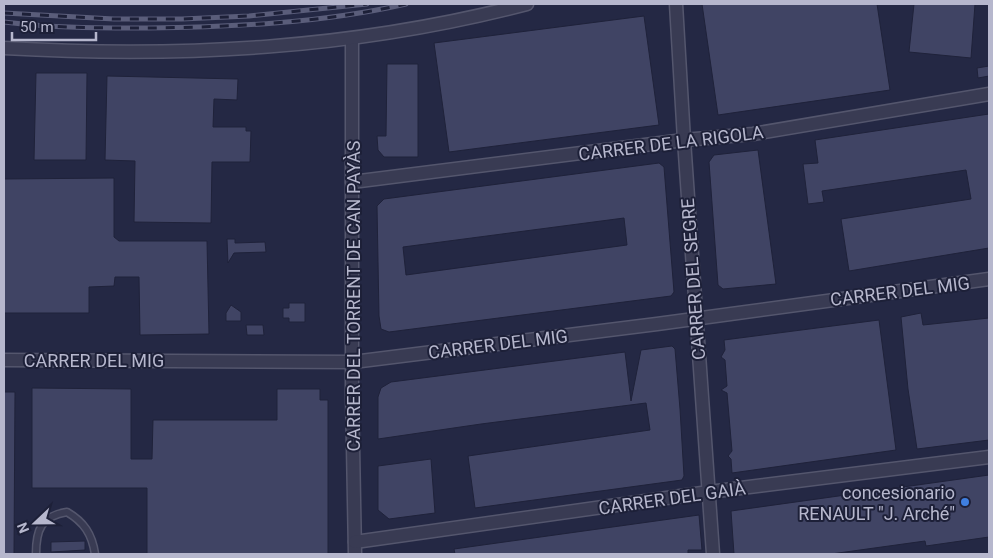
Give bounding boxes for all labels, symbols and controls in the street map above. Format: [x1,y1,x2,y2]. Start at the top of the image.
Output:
scale bar [12,10,96,42]
text: 50 m [20,18,54,36]
street label: CARRER DE LA RIGOLA [577,121,765,165]
street label: CARRER DEL TORRENT DE CAN PAYÀS [343,140,364,451]
street label: CARRER DEL SEGRE [677,197,709,361]
street label: CARRER DEL MIG [829,272,971,310]
street label: CARRER DEL MIG [427,325,569,363]
street label: CARRER DEL MIG [24,350,164,371]
street label: CARRER DEL GAIÀ [597,477,747,519]
place label: concesionario RENAULT "J. Arché" [798,482,955,524]
marker: concesionario RENAULT "J. Arché" [959,496,971,508]
north arrow [10,498,60,548]
text: N [14,520,32,535]

